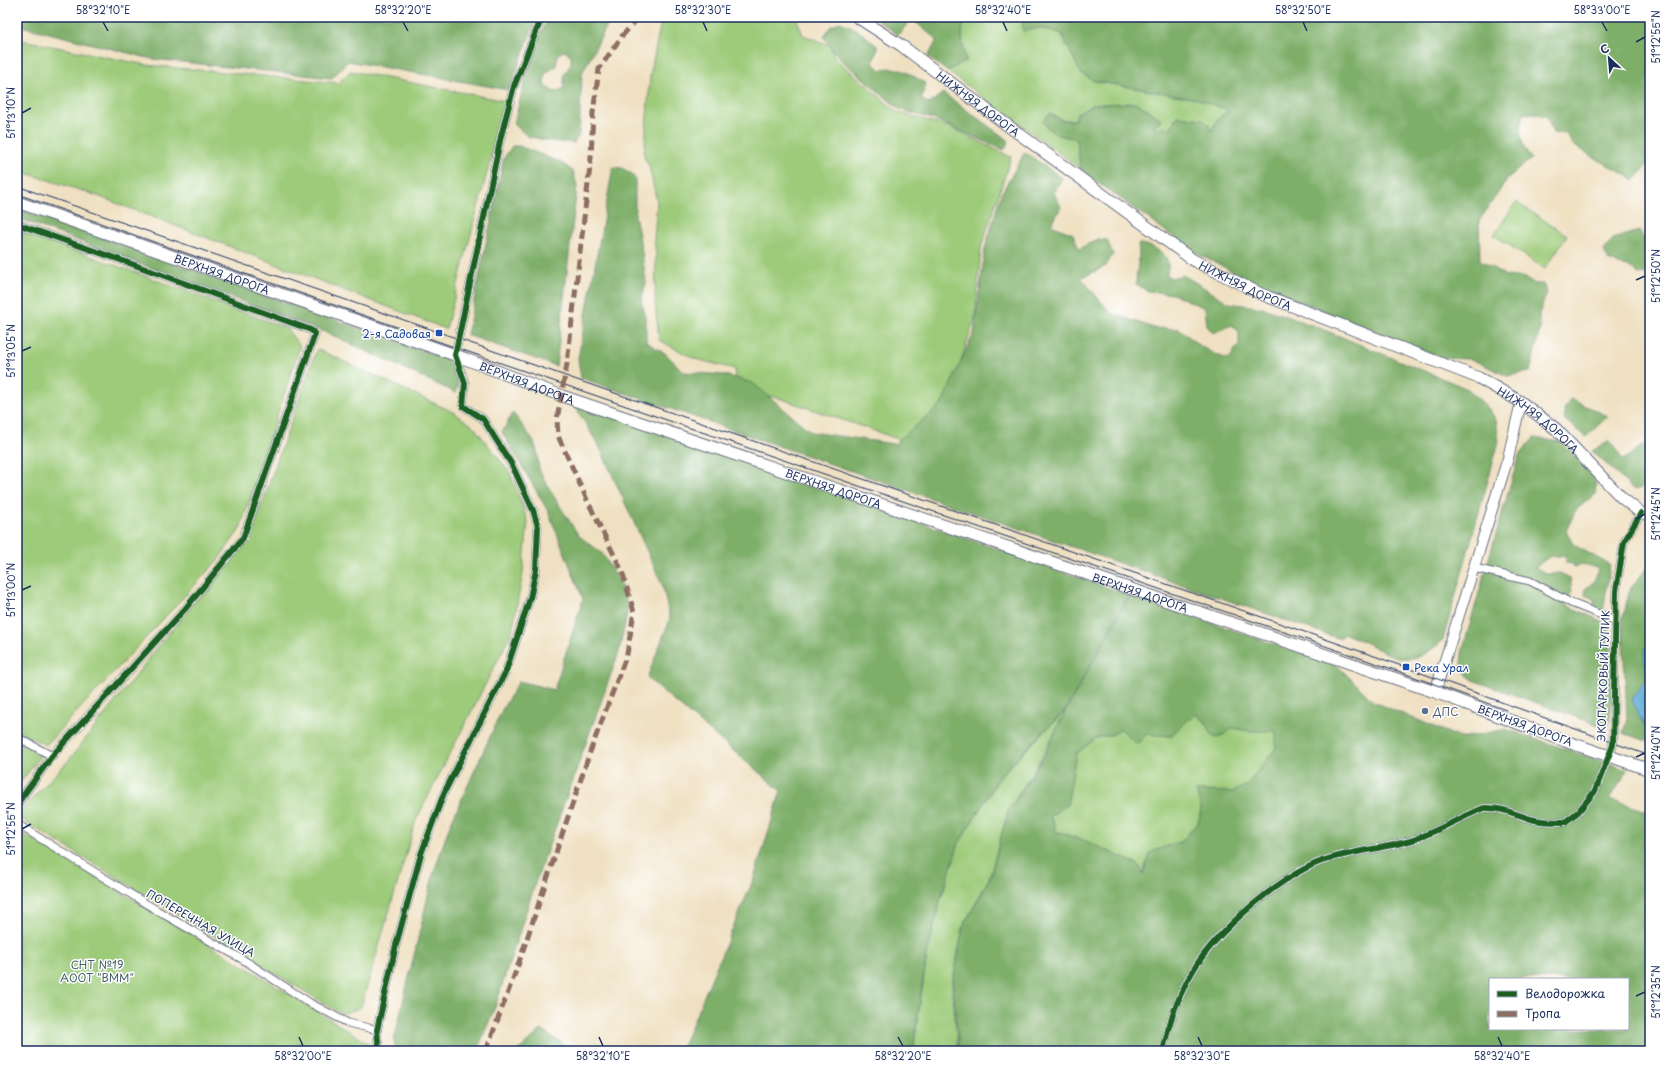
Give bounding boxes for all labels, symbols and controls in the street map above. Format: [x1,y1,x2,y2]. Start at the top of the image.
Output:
text: 58°32'10"E [76,2,130,17]
text: 58°32'20"E [374,2,432,17]
text: 58°32'30"E [675,2,731,17]
text: 58°32'40"E [975,2,1031,17]
text: 58°32'50"E [1275,2,1331,17]
text: 58°33'00"E [1573,2,1631,17]
text: 51°12'55"N [1648,10,1663,64]
north arrow [1589,38,1629,78]
text: С [1597,39,1612,58]
street label: НИЖНЯЯ ДОРОГА [933,67,1023,140]
text: 51°13'10"N [3,87,18,139]
street label: ВЕРХНЯЯ ДОРОГА [172,249,272,298]
text: 51°12'50"N [1648,249,1663,303]
street label: НИЖНЯЯ ДОРОГА [1197,256,1294,314]
text: 51°13'05"N [3,324,18,378]
place label: 2-я Садовая [362,325,431,342]
marker: 2-я Садовая [434,328,444,338]
street label: ВЕРХНЯЯ ДОРОГА [477,357,577,408]
street label: НИЖНЯЯ ДОРОГА [1494,382,1583,457]
street label: ВЕРХНЯЯ ДОРОГА [783,464,884,512]
text: 51°12'45"N [1648,487,1663,541]
text: 51°13'00"N [3,562,18,617]
street label: ВЕРХНЯЯ ДОРОГА [1090,568,1190,616]
street label: ЭКОПАРКОВЫЙ ТУПИК [1592,610,1614,742]
place label: Река Урал [1414,659,1469,676]
marker: Река Урал [1401,662,1411,672]
street label: ВЕРХНЯЯ ДОРОГА [1475,700,1575,750]
place label: ДПС [1432,703,1459,720]
marker: ДПС [1420,706,1430,716]
text: 51°12'40"N [1648,726,1663,780]
text: 51°12'55"N [3,802,18,856]
street label: ПОПЕРЕЧНАЯ УЛИЦА [144,885,259,961]
park label: СНТ №19 АООТ "ВММ" [60,956,134,986]
text: 51°12'35"N [1648,965,1663,1019]
legend [1489,978,1629,1030]
text: Велодорожка [1525,984,1605,1002]
text: Тропа [1525,1004,1561,1022]
text: 58°32'00"E [274,1048,332,1063]
text: 58°32'10"E [576,1048,630,1063]
text: 58°32'20"E [874,1048,932,1063]
text: 58°32'30"E [1174,1048,1230,1063]
text: 58°32'40"E [1474,1048,1530,1063]

